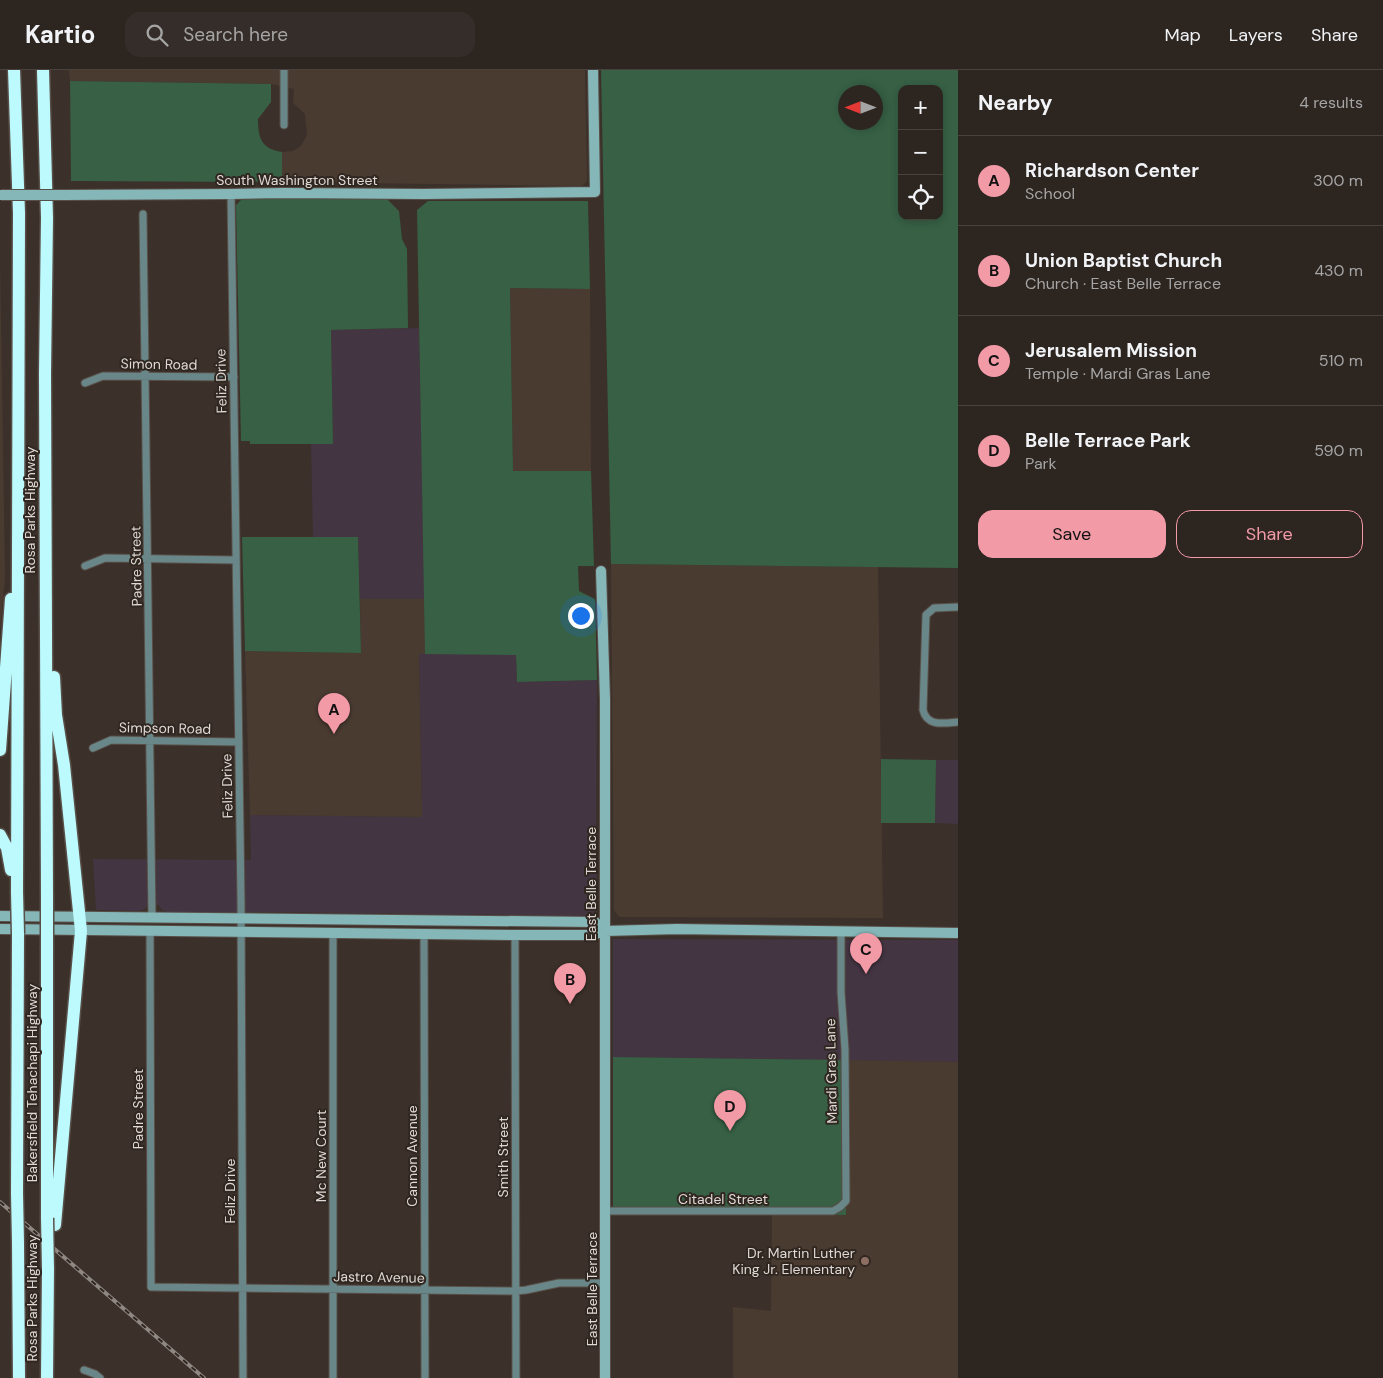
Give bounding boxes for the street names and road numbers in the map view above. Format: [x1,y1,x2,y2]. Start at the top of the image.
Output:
street label: South Washington Street [216,171,378,189]
street label: Feliz Drive [211,348,231,414]
street label: Simon Road [121,354,197,374]
street label: Rosa Parks Highway [21,446,39,573]
street label: Padre Street [126,526,146,606]
street label: Simpson Road [119,718,211,738]
street label: Feliz Drive [217,753,237,819]
street label: East Belle Terrace [582,827,600,941]
street label: Bakersfield Tehachapi Highway [23,984,41,1182]
street label: Mardi Gras Lane [821,1018,841,1124]
street label: Padre Street [129,1069,147,1149]
street label: Cannon Avenue [403,1105,421,1207]
street label: Mc New Court [312,1110,330,1202]
street label: Smith Street [494,1117,512,1197]
street label: Feliz Drive [221,1158,239,1223]
street label: Citadel Street [678,1190,768,1208]
street label: East Belle Terrace [583,1232,601,1346]
street label: Rosa Parks Highway [23,1234,41,1361]
street label: Jastro Avenue [333,1267,425,1287]

